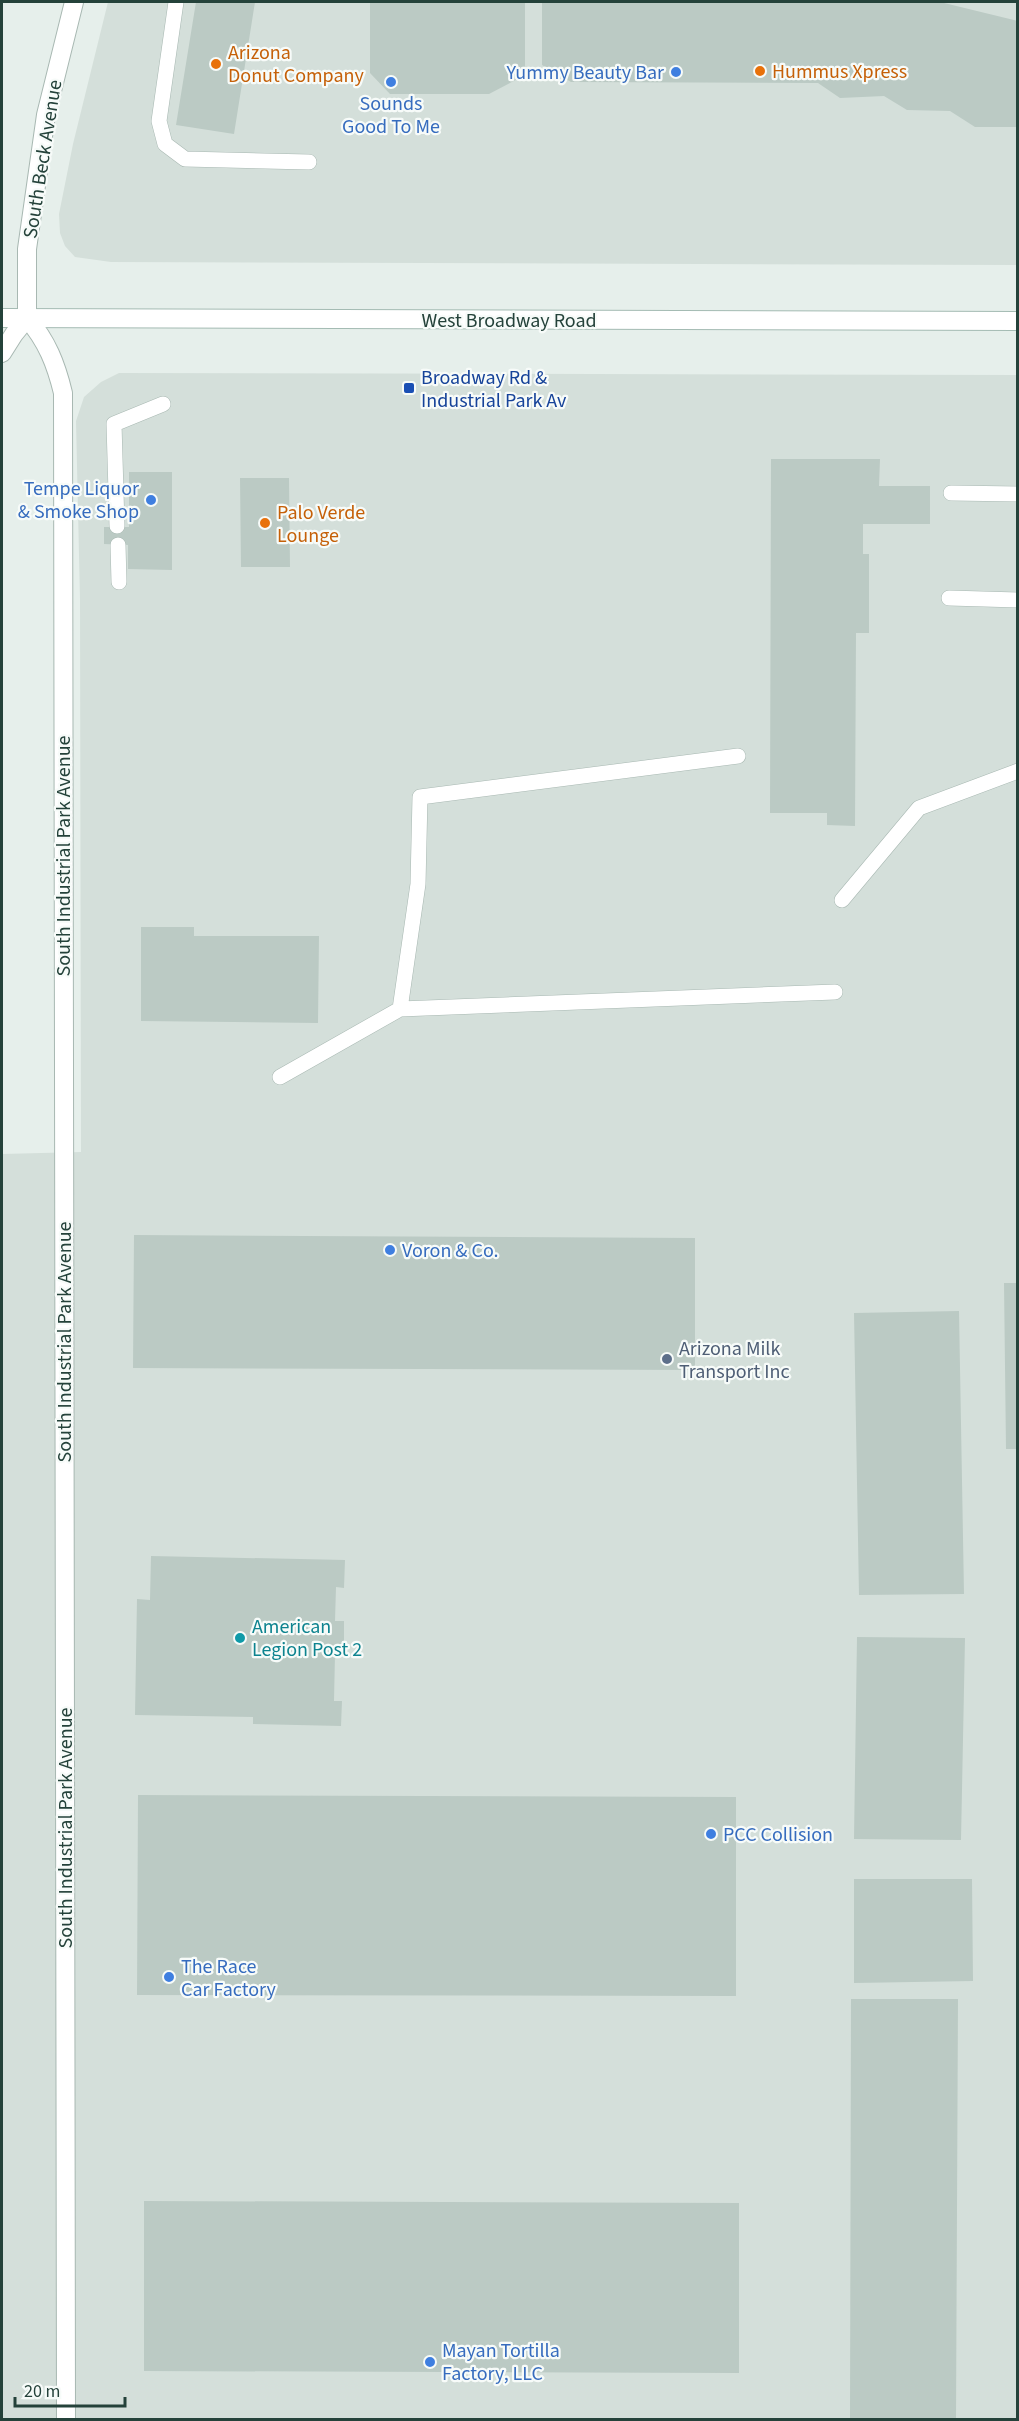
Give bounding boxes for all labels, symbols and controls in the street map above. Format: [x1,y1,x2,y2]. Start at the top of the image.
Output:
place label: Arizona Donut Company [228,39,364,90]
marker: Arizona Donut Company [209,57,223,71]
place label: Hummus Xpress [772,58,907,86]
place label: Yummy Beauty Bar [506,59,664,87]
marker: Hummus Xpress [753,64,767,78]
marker: Yummy Beauty Bar [669,65,683,79]
marker: Sounds Good To Me [384,75,398,89]
street label: South Beck Avenue [17,78,69,241]
place label: Sounds Good To Me [342,90,440,141]
street label: West Broadway Road [421,307,597,335]
place label: Broadway Rd & Industrial Park Av [421,364,567,415]
marker: Broadway Rd & Industrial Park Av [402,381,416,395]
place label: Tempe Liquor & Smoke Shop [18,475,139,526]
marker: Tempe Liquor & Smoke Shop [144,493,158,507]
place label: Palo Verde Lounge [277,499,365,550]
marker: Palo Verde Lounge [258,516,272,530]
street label: South Industrial Park Avenue [50,735,78,977]
street label: South Industrial Park Avenue [51,1221,79,1463]
place label: Voron & Co. [402,1237,499,1265]
marker: Voron & Co. [383,1243,397,1257]
place label: Arizona Milk Transport Inc [679,1335,790,1386]
marker: Arizona Milk Transport Inc [660,1352,674,1366]
place label: American Legion Post 2 [252,1613,362,1664]
marker: American Legion Post 2 [233,1631,247,1645]
street label: South Industrial Park Avenue [52,1707,80,1949]
place label: PCC Collision [723,1821,833,1849]
marker: PCC Collision [704,1827,718,1841]
place label: The Race Car Factory [181,1953,276,2004]
marker: The Race Car Factory [162,1970,176,1984]
place label: Mayan Tortilla Factory, LLC [442,2337,560,2388]
marker: Mayan Tortilla Factory, LLC [423,2355,437,2369]
scale bar [15,2370,124,2408]
text: 20 m [24,2379,60,2404]

